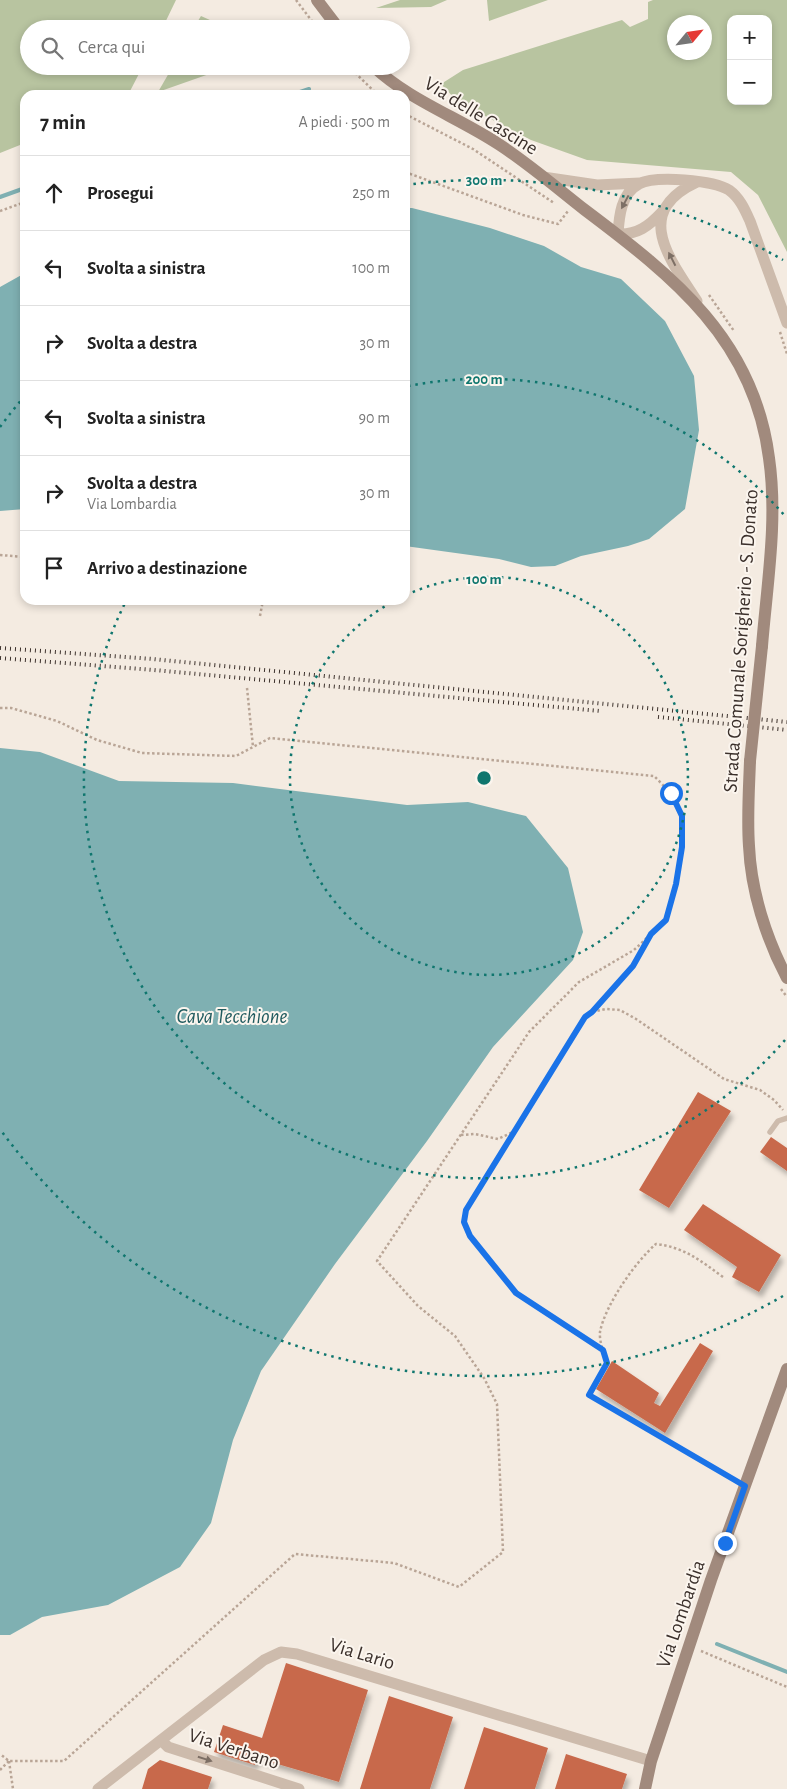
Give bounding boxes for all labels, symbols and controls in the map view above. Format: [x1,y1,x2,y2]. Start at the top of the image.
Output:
north arrow [667,15,712,60]
map controls [727,15,772,105]
button: + [727,15,772,60]
search box [20,20,410,75]
icon: search [38,34,66,62]
text: Cerca qui [78,38,145,57]
button: − [727,60,772,105]
street label: Via delle Cascine [421,73,541,159]
text: 7 min [40,112,86,133]
text: A piedi · 500 m [299,114,390,130]
text: 300 m [466,173,502,188]
icon: ahead [40,179,68,207]
text: Prosegui [87,184,154,203]
text: 250 m [352,185,390,201]
one-way arrow [621,195,629,209]
one-way arrow [668,252,676,267]
icon: left [40,254,68,282]
text: Svolta a sinistra [87,259,206,278]
text: 100 m [352,260,390,276]
icon: right [40,329,68,357]
text: Svolta a destra [87,334,197,353]
text: 30 m [360,335,390,351]
text: 200 m [465,372,503,387]
icon: left [40,404,68,432]
text: Svolta a sinistra [87,409,206,428]
text: 90 m [359,410,390,426]
text: Svolta a destra [87,474,197,493]
icon: right [40,479,68,507]
text: 30 m [360,485,390,501]
street label: Strada Comunale Sorigherio - S. Donato [720,489,762,793]
text: Via Lombardia [87,496,177,512]
icon: arrive [40,554,68,582]
text: Arrivo a destinazione [87,559,247,578]
text: 100 m [466,572,502,587]
centre of rings [475,769,493,787]
route start [660,782,683,805]
water label: Cava Tecchione [177,1006,287,1027]
route end [714,1532,737,1555]
street label: Via Lombardia [653,1558,709,1670]
street label: Via Lario [327,1635,397,1673]
street label: Via Verbano [186,1725,282,1773]
one-way arrow [198,1755,213,1763]

